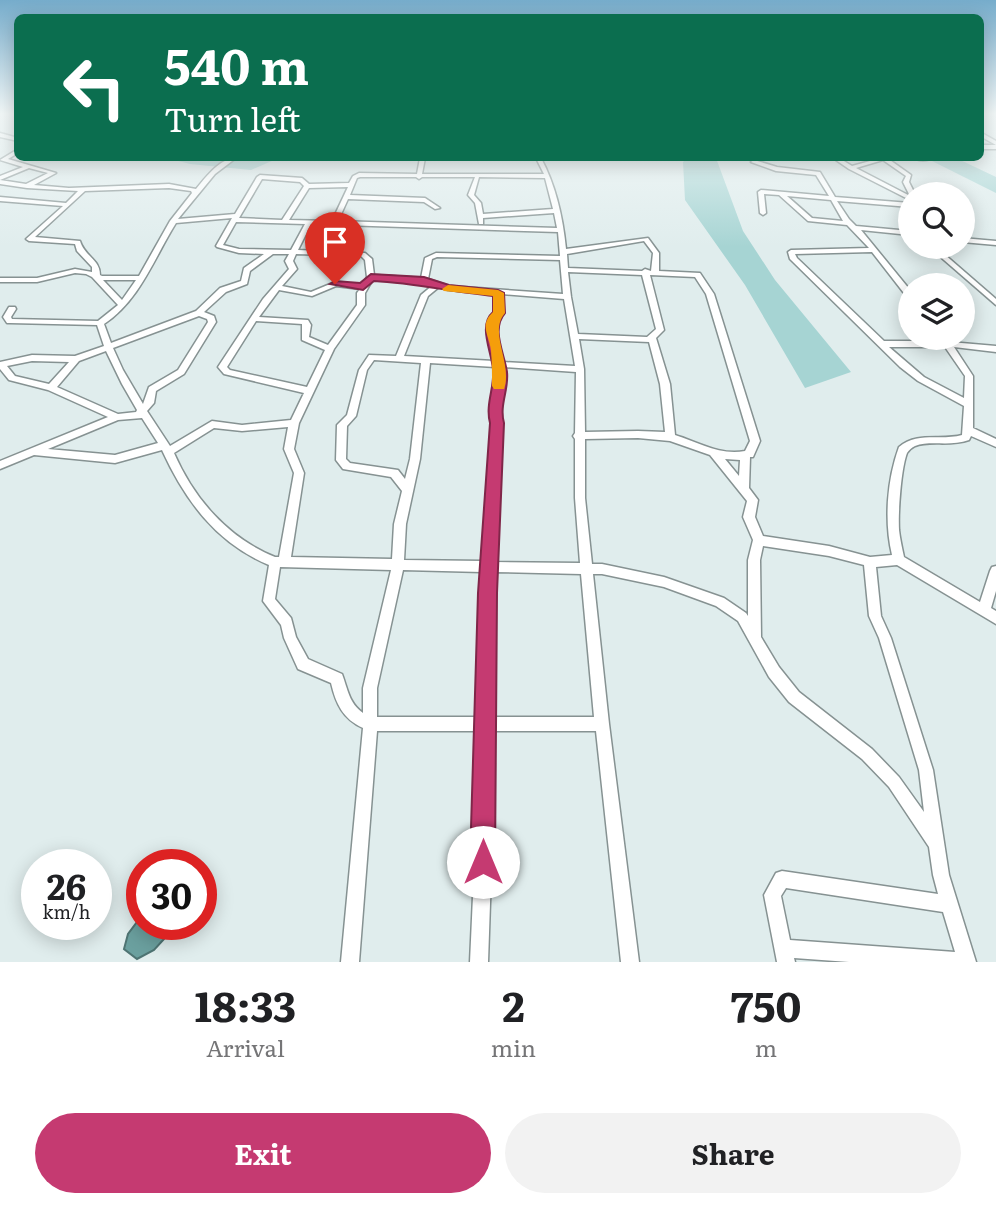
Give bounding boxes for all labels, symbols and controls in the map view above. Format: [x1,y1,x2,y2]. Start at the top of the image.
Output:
text: 540 m [164,27,309,100]
icon: left [49,42,140,133]
text: Turn left [164,94,301,142]
map controls [898,182,975,350]
button: search [898,182,975,259]
pin [305,212,365,284]
icon: arrive [316,223,354,261]
button: layers [898,273,975,350]
position arrow [446,825,520,899]
speed limit sign: 30 [126,849,217,940]
text: 26 [47,859,86,911]
text: km/h [43,898,90,925]
text: 18:33 [195,973,296,1035]
text: 2 [502,973,525,1035]
text: 750 [731,973,801,1035]
text: Arrival [206,1030,285,1064]
text: min [491,1030,536,1064]
text: m [755,1030,777,1064]
button: Exit [35,1113,491,1193]
button: Share [505,1113,961,1193]

